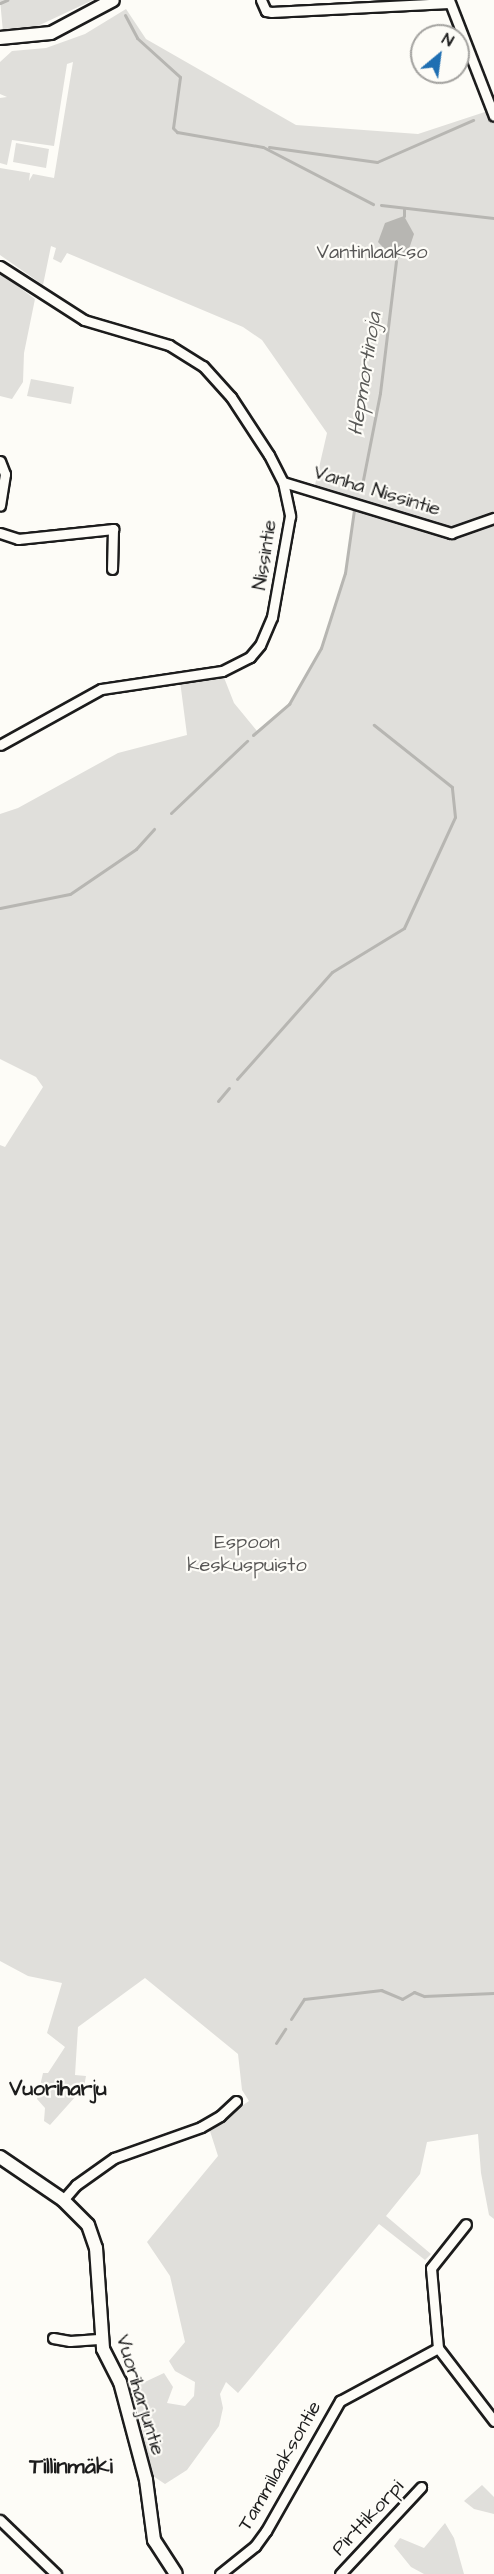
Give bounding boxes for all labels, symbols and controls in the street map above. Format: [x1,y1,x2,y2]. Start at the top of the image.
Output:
north arrow [410,24,470,84]
text: N [438,28,457,52]
park label: Vantinlaakso [317,240,427,264]
water label: Hepmortinoja [343,311,387,437]
street label: Vanha Nissintie [311,460,443,522]
street label: Nissintie [248,518,282,592]
park label: Espoon keskuspuisto [187,1531,307,1578]
district label: Vuoriharju [9,2076,107,2102]
street label: Vuoriharjuntie [110,2332,170,2458]
street label: Tammilaaksontie [233,2397,327,2535]
district label: Tillinmäki [29,2454,113,2480]
street label: Pirttikorpi [327,2475,409,2561]

